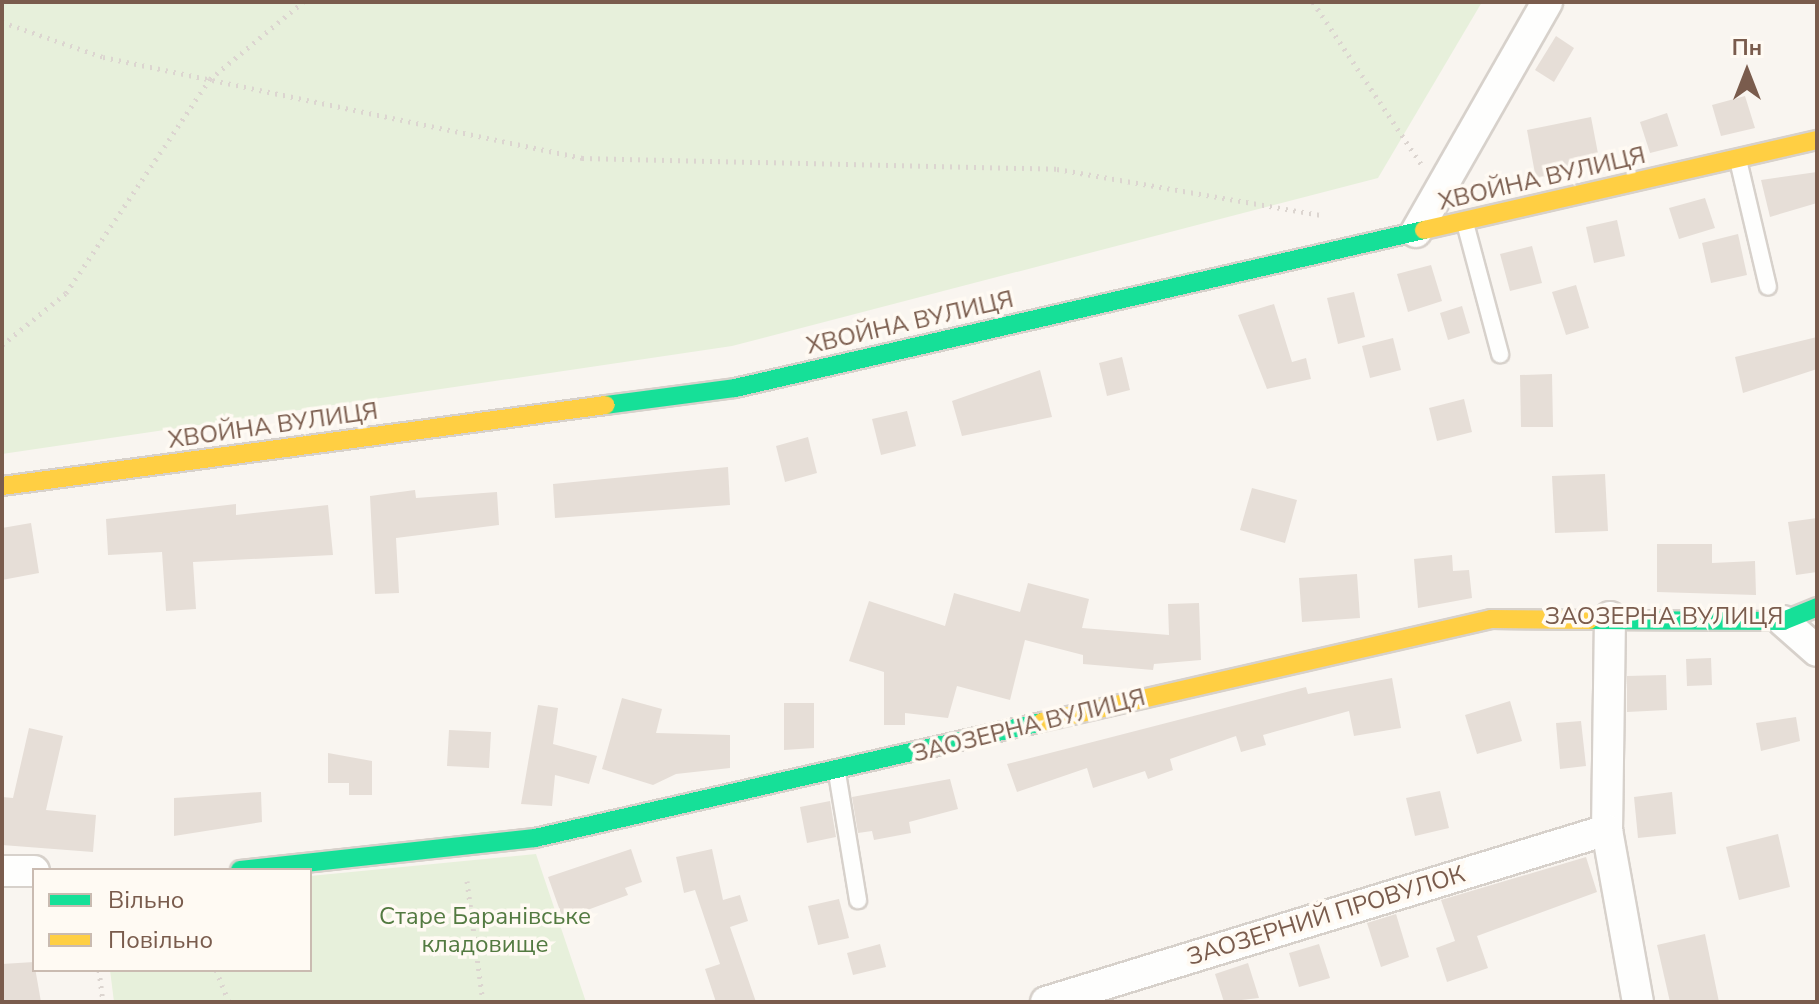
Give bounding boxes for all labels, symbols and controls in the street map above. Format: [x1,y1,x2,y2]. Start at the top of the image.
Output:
north arrow [1707,32,1787,112]
text: Пн [1732,33,1762,63]
street label: ХВОЙНА ВУЛИЦЯ [1436,141,1648,217]
street label: ХВОЙНА ВУЛИЦЯ [804,285,1016,361]
street label: ХВОЙНА ВУЛИЦЯ [166,397,380,455]
street label: ЗАОЗЕРНА ВУЛИЦЯ [1545,603,1783,631]
street label: ЗАОЗЕРНА ВУЛИЦЯ [910,683,1148,769]
street label: ЗАОЗЕРНИЙ ПРОВУЛОК [1184,860,1468,972]
legend [32,868,312,972]
text: Вільно [108,884,184,916]
park label: Старе Баранівське кладовище [379,903,591,959]
text: Повільно [108,924,213,956]

